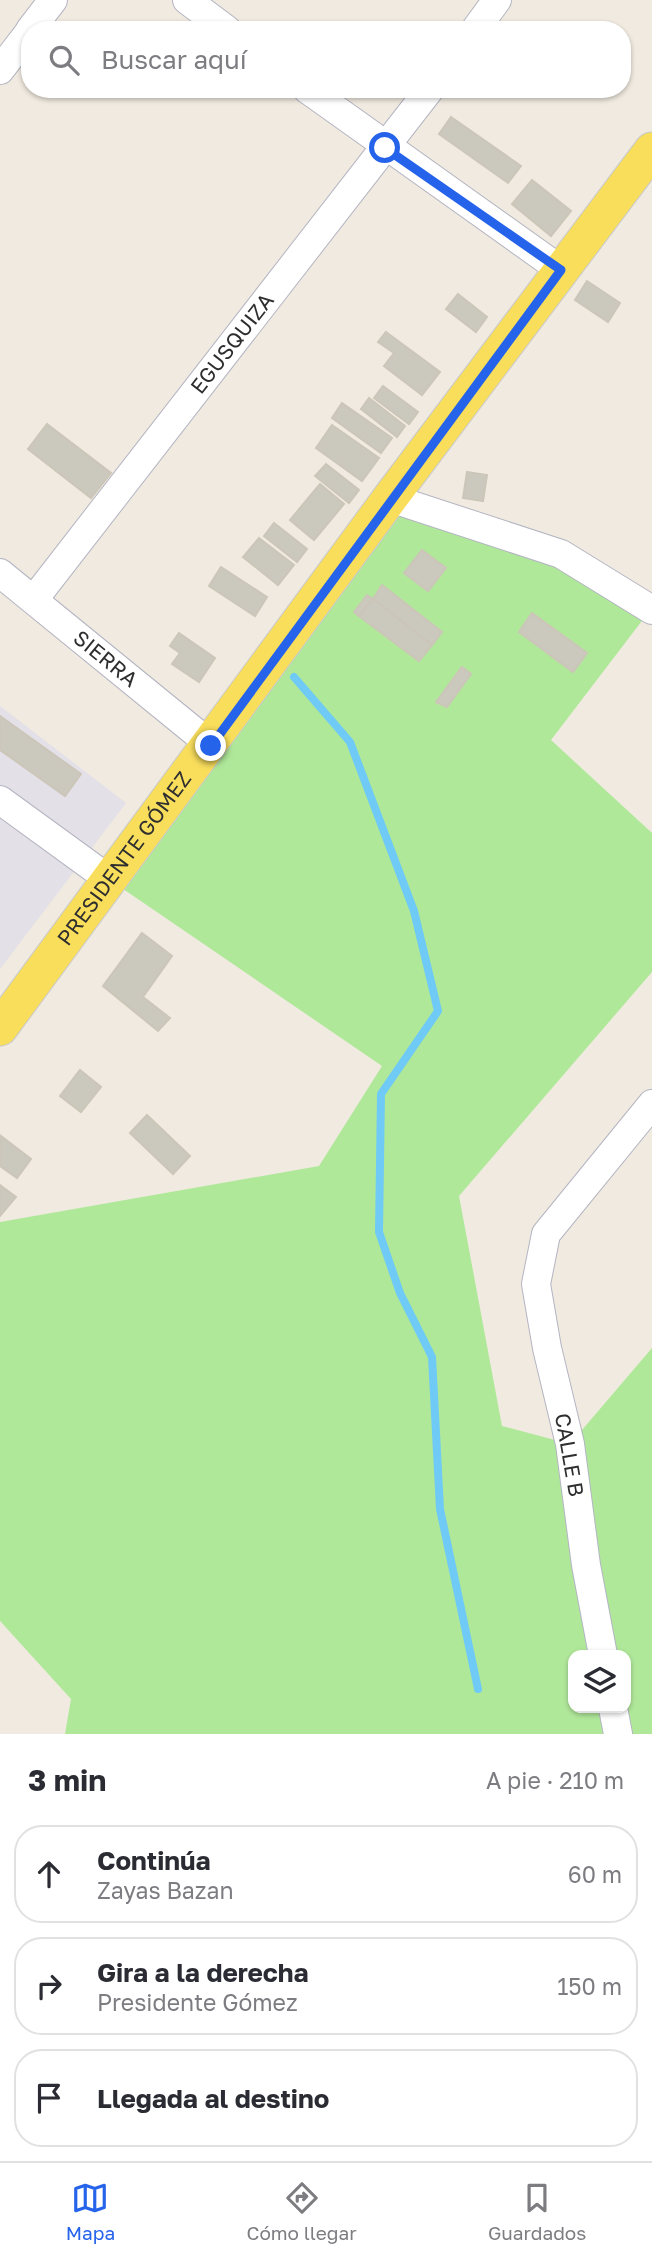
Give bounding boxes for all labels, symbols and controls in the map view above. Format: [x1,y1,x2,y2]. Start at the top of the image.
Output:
search box [21,21,631,98]
icon: search [45,41,83,79]
text: Buscar aquí [101,44,247,75]
route start [369,132,400,163]
street label: EGUSQUIZA [184,287,279,399]
street label: SIERRA [69,624,144,692]
route end [195,730,226,761]
street label: PRESIDENTE GÓMEZ [51,766,196,950]
street label: CALLE B [550,1411,590,1498]
map controls [568,1650,631,1713]
button: layers [568,1650,631,1713]
text: 3 min [28,1762,106,1798]
text: A pie · 210 m [486,1766,624,1794]
text: Continúa [97,1845,211,1876]
icon: ahead [30,1855,68,1893]
text: 60 m [568,1860,622,1888]
text: Zayas Bazan [97,1876,234,1904]
text: Gira a la derecha [97,1957,309,1988]
icon: right [30,1967,68,2005]
text: 150 m [557,1972,622,2000]
text: Presidente Gómez [97,1988,298,2016]
icon: arrive [30,2079,68,2117]
text: Llegada al destino [97,2083,329,2114]
tab: Mapa [66,2179,115,2244]
tab: Cómo llegar [246,2179,357,2244]
tab: Guardados [488,2179,586,2244]

